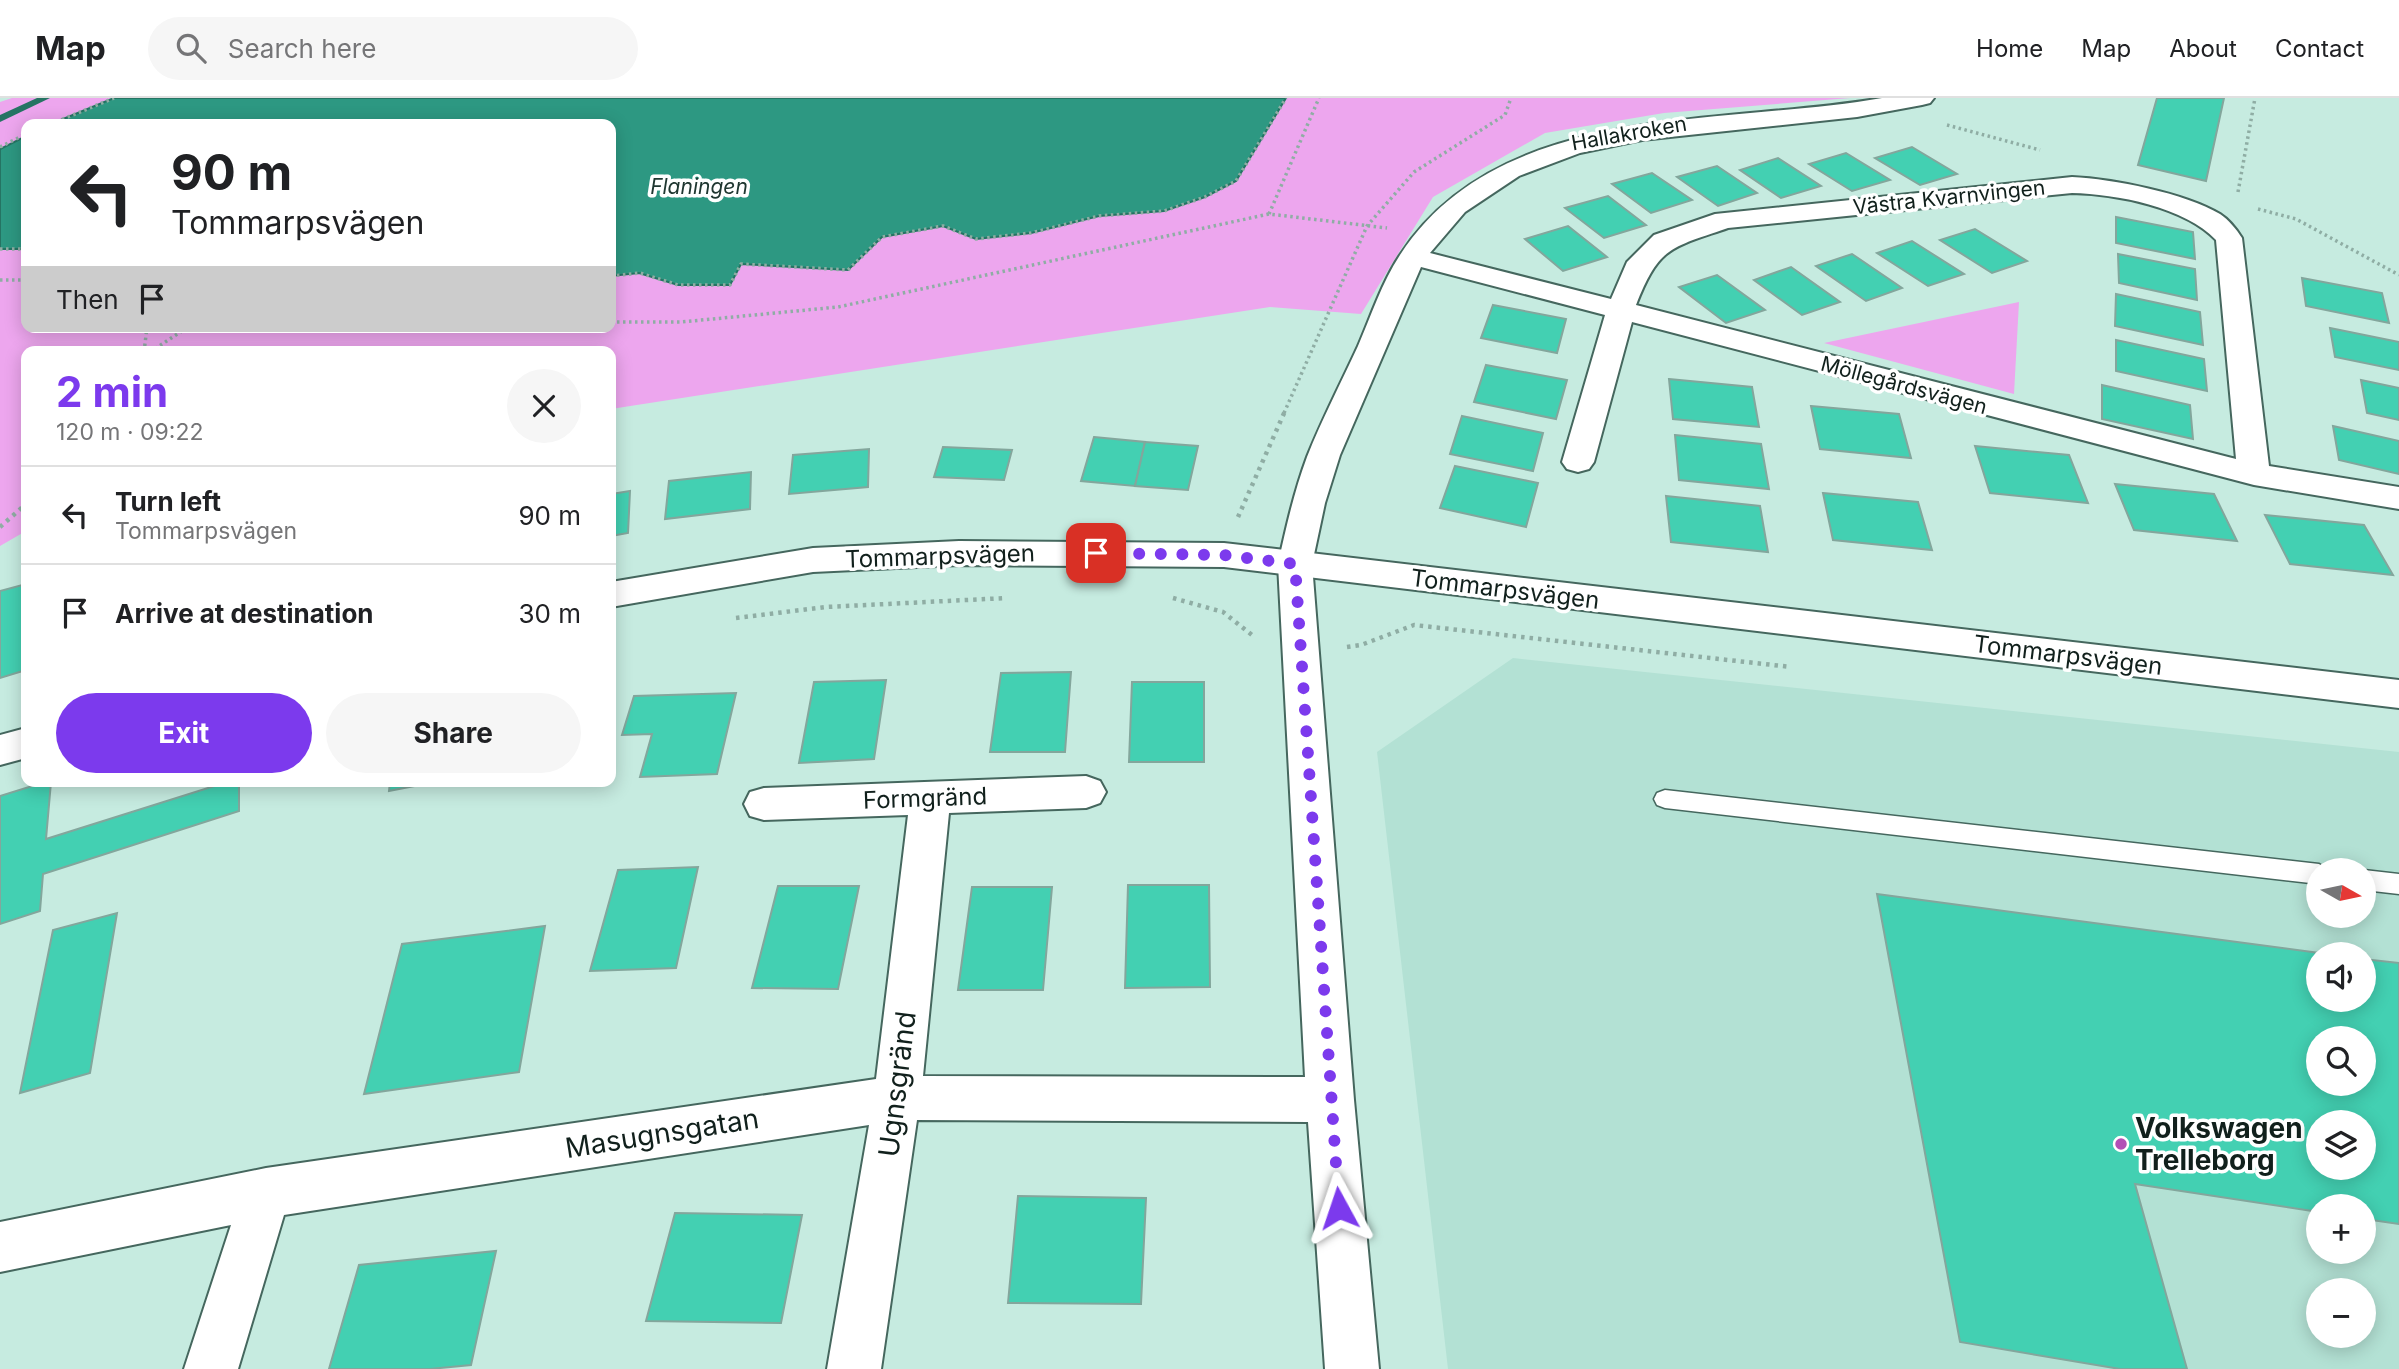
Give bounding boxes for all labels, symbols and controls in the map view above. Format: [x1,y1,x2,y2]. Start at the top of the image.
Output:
search box [148,17,638,80]
text: Map [35,28,106,68]
icon: search [172,29,210,67]
text: Search here [228,33,376,64]
text: Home [1976,34,2043,63]
text: Map [2081,34,2131,63]
text: About [2169,34,2237,63]
text: Contact [2275,34,2364,63]
street label: Hallakroken [1569,111,1689,155]
text: 90 m [171,143,292,202]
icon: left [56,147,147,238]
water label: Flaningen [650,174,748,199]
street label: Västra Kvarnvingen [1852,174,2046,220]
text: Tommarpsvägen [171,203,424,242]
icon: arrive [133,280,171,318]
text: Then [56,284,119,315]
street label: Möllegårdsvägen [1818,351,1990,419]
text: 2 min [56,366,168,417]
button: close [507,369,581,443]
text: 120 m · 09:22 [56,418,204,446]
text: Turn left [115,486,221,517]
icon: left [56,496,94,534]
text: 90 m [518,500,581,531]
text: Tommarpsvägen [115,517,297,545]
pin [1066,523,1126,583]
icon: arrive [1077,534,1115,572]
street label: Tommarpsvägen [845,538,1035,574]
street label: Tommarpsvägen [1409,563,1601,615]
icon: arrive [56,594,94,632]
text: Arrive at destination [115,598,374,629]
text: 30 m [518,598,581,629]
street label: Tommarpsvägen [1972,629,2164,681]
button: Exit [56,693,312,773]
button: Share [326,693,581,773]
street label: Formgränd [862,781,988,815]
north arrow [2306,858,2376,928]
map controls [2306,858,2376,1348]
button: sound [2306,942,2376,1012]
street label: Ugnsgränd [871,1009,923,1159]
button: search [2306,1026,2376,1096]
street label: Masugnsgatan [563,1101,761,1165]
button: layers [2306,1110,2376,1180]
place label: Volkswagen Trelleborg [2135,1111,2303,1177]
marker: Volkswagen Trelleborg [2113,1136,2129,1152]
position arrow [1302,1171,1376,1245]
button: + [2306,1194,2376,1264]
button: − [2306,1278,2376,1348]

